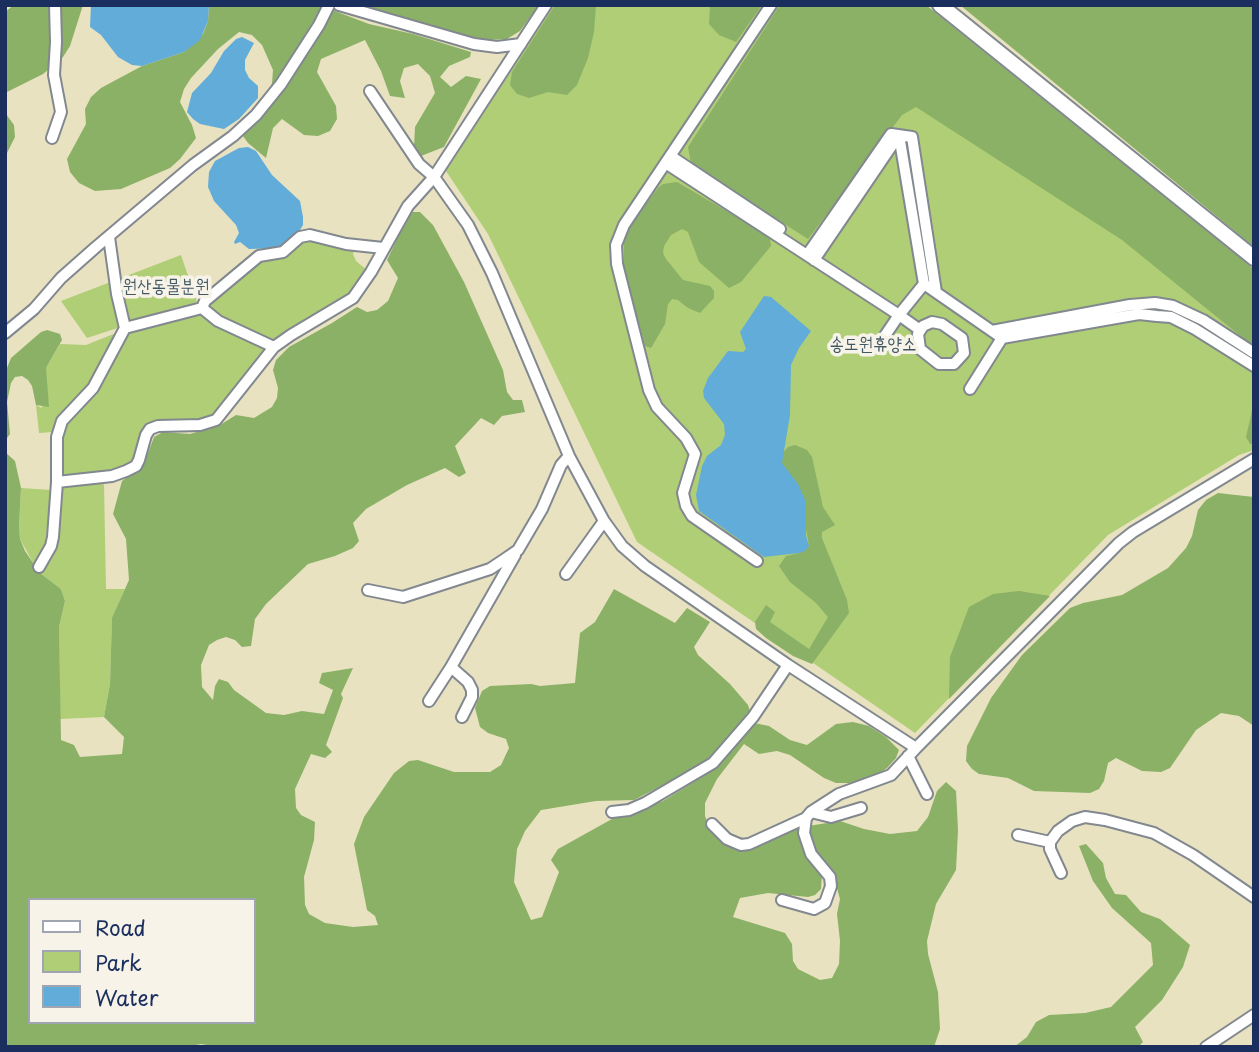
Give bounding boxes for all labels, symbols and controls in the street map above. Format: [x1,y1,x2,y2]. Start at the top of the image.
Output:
park label: 원산동물분원 [123,276,209,298]
park label: 송도원휴양소 [830,334,916,356]
legend [28,898,256,1024]
text: Road [95,911,146,943]
text: Park [95,946,142,978]
text: Water [95,981,158,1013]

